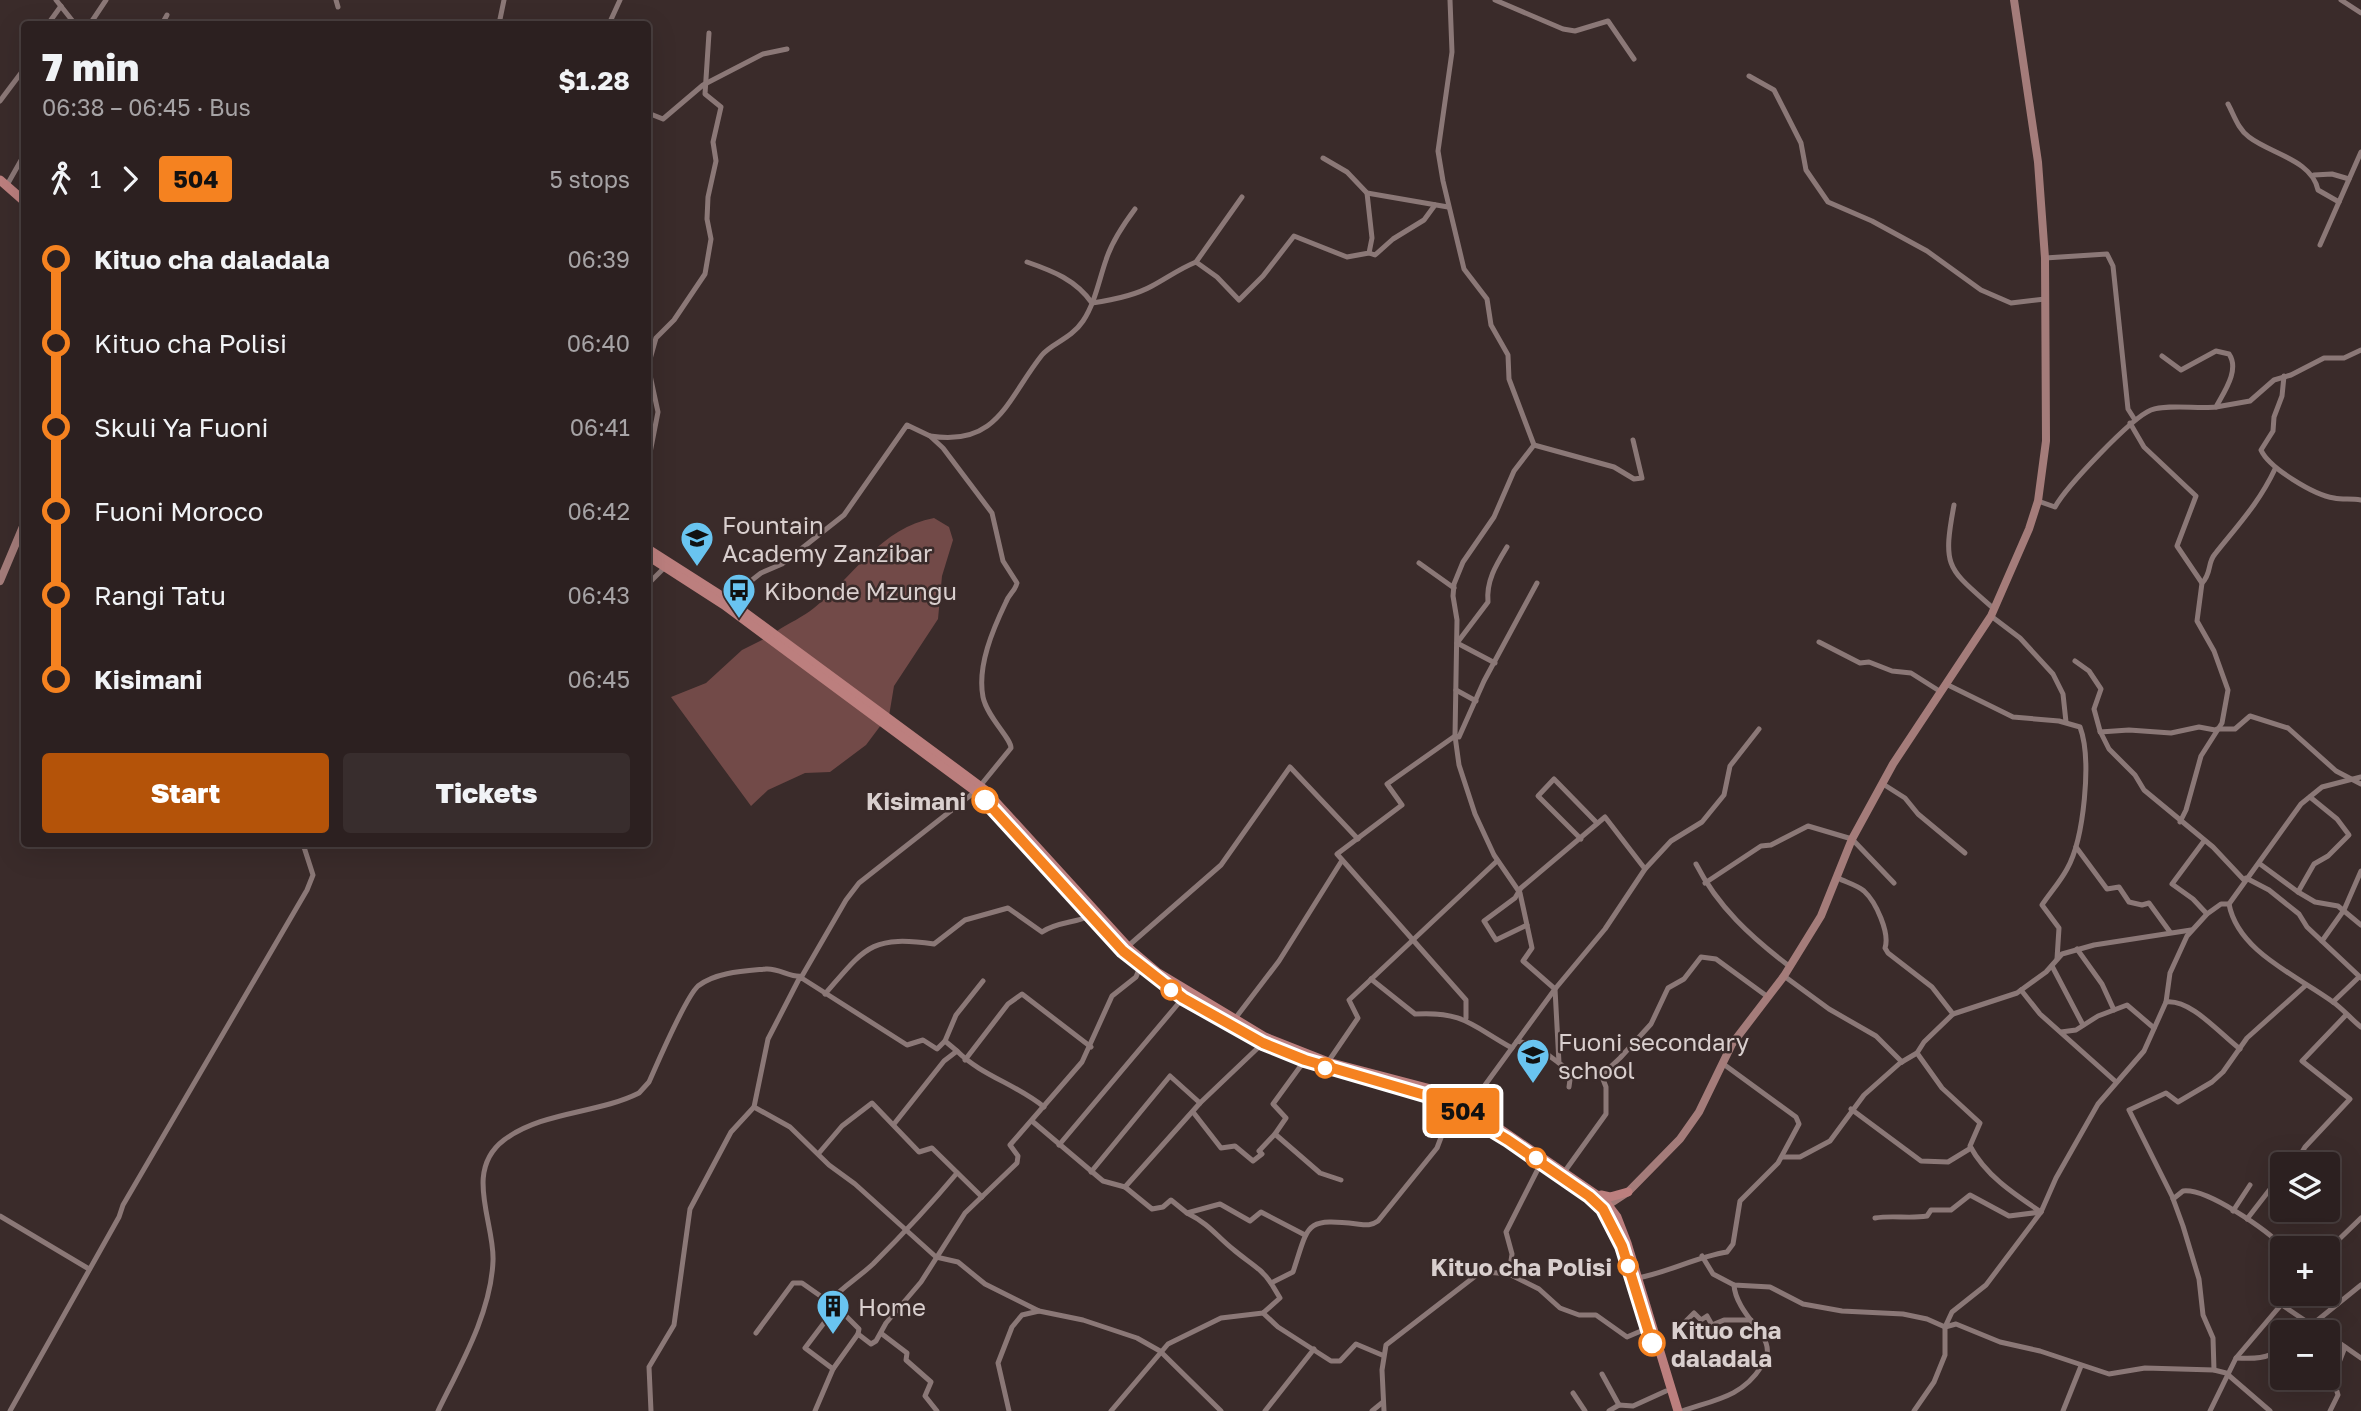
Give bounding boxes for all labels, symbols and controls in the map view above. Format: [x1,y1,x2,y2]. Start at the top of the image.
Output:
text: 7 min [42,44,139,89]
text: $1.28 [558,65,630,96]
text: 06:38 – 06:45 · Bus [42,93,251,121]
icon: walk [42,160,80,198]
icon: forward [111,160,149,198]
text: 504 [173,164,218,193]
text: 1 [90,165,101,193]
text: 5 stops [549,165,630,193]
text: Kituo cha daladala [94,244,330,275]
text: 06:39 [568,245,630,273]
text: Kituo cha Polisi [94,328,287,359]
text: 06:40 [567,329,630,357]
text: Skuli Ya Fuoni [94,412,268,443]
text: 06:41 [570,413,630,441]
text: Fuoni Moroco [94,496,263,527]
text: 06:42 [568,497,630,525]
place label: Fountain Academy Zanzibar [722,510,932,567]
school or university icon: Fountain Academy Zanzibar [678,519,716,568]
bus stop icon: Kibonde Mzungu [720,571,758,620]
place label: Kibonde Mzungu [764,576,957,605]
text: Rangi Tatu [94,580,226,611]
text: 06:43 [567,581,630,609]
text: Kisimani [94,664,202,695]
text: 06:45 [568,665,630,693]
button: Start [42,753,329,833]
button: Tickets [343,753,630,833]
place label: Kisimani [866,786,966,815]
marker: Kisimani [972,787,998,813]
unlabelled marker [1161,980,1181,1000]
place label: Fuoni secondary school [1558,1027,1749,1084]
school or university icon: Fuoni secondary school [1514,1036,1552,1085]
unlabelled marker [1315,1058,1335,1078]
line badge: 504 [1423,1088,1503,1134]
text: 504 [1440,1096,1486,1125]
unlabelled marker [1526,1148,1546,1168]
map controls [2270,1152,2340,1390]
button: layers [2270,1152,2340,1222]
button: + [2270,1236,2340,1306]
place label: Kituo cha Polisi [1431,1252,1612,1281]
marker: Kituo cha Polisi [1618,1256,1638,1276]
building icon: Home [814,1287,852,1336]
place label: Home [858,1292,926,1321]
place label: Kituo cha daladala [1671,1315,1782,1372]
button: − [2270,1320,2340,1390]
marker: Kituo cha daladala [1639,1330,1665,1356]

